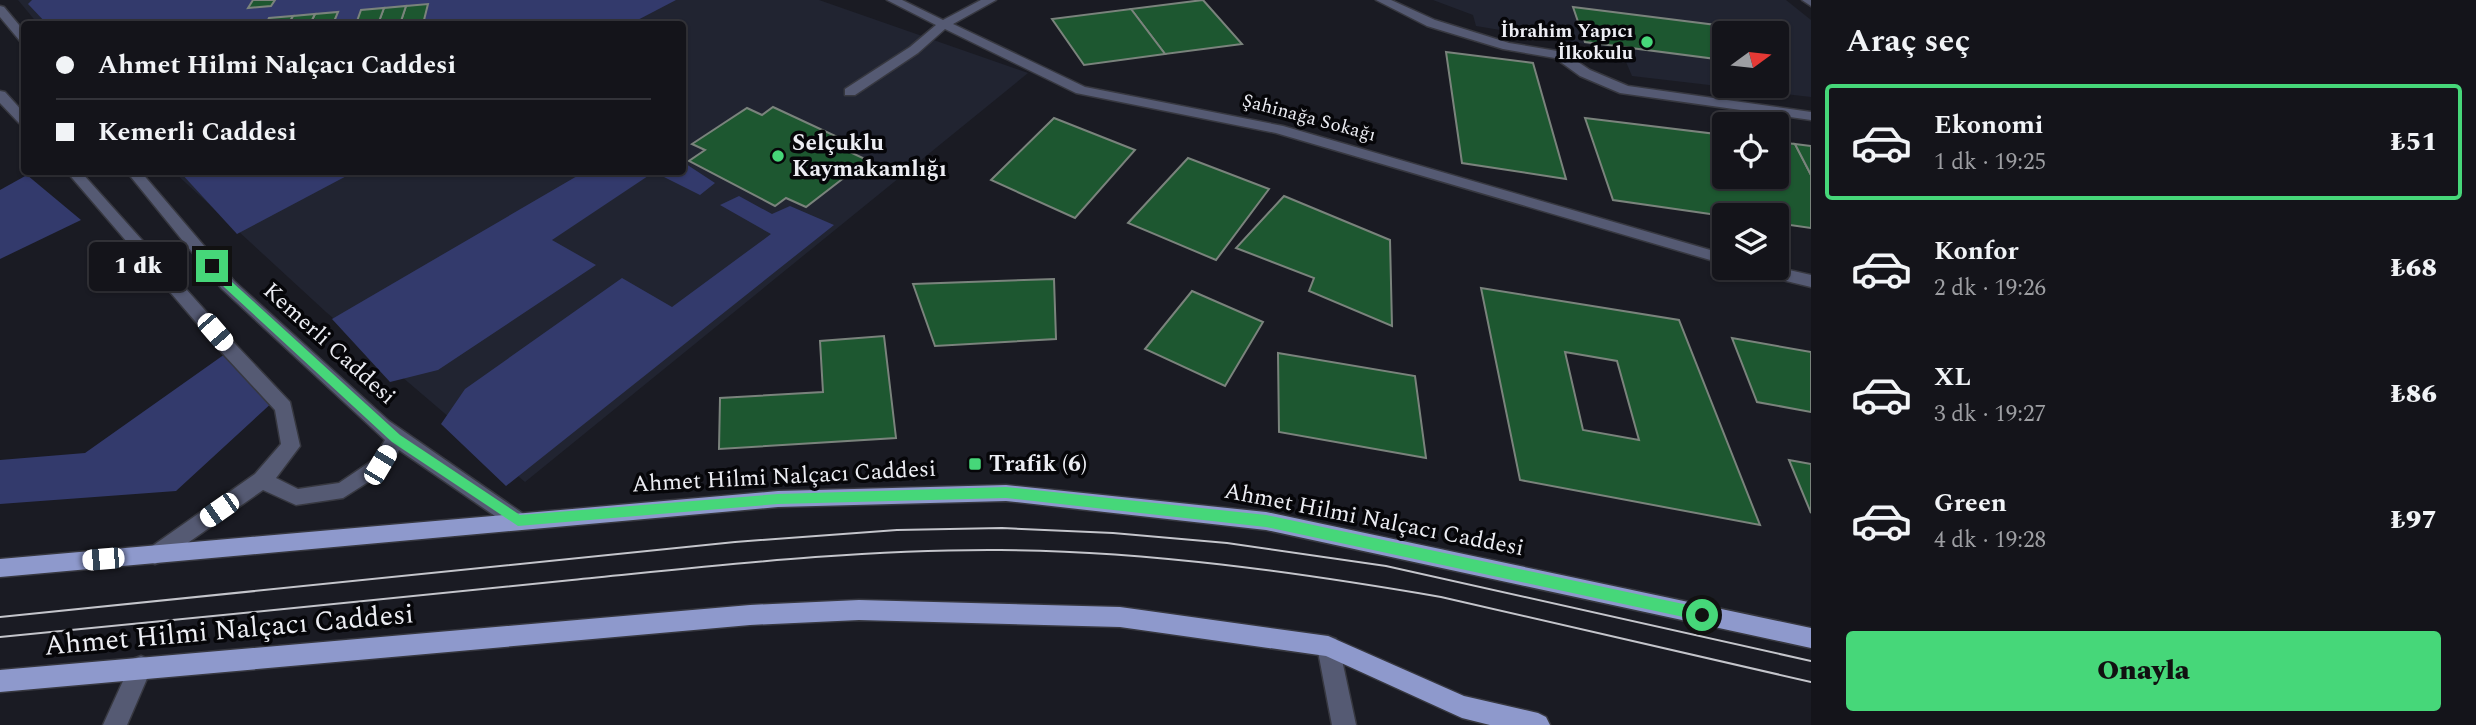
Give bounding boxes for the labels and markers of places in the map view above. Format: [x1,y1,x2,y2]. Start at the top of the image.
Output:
place label: İbrahim Yapıcı İlkokulu [1500,17,1633,68]
marker: İbrahim Yapıcı İlkokulu [1639,34,1655,50]
place label: Selçuklu Kaymakamlığı [792,126,947,187]
marker: Selçuklu Kaymakamlığı [770,148,786,164]
place label: Trafik (6) [989,447,1087,482]
marker: Trafik (6) [967,456,983,472]

